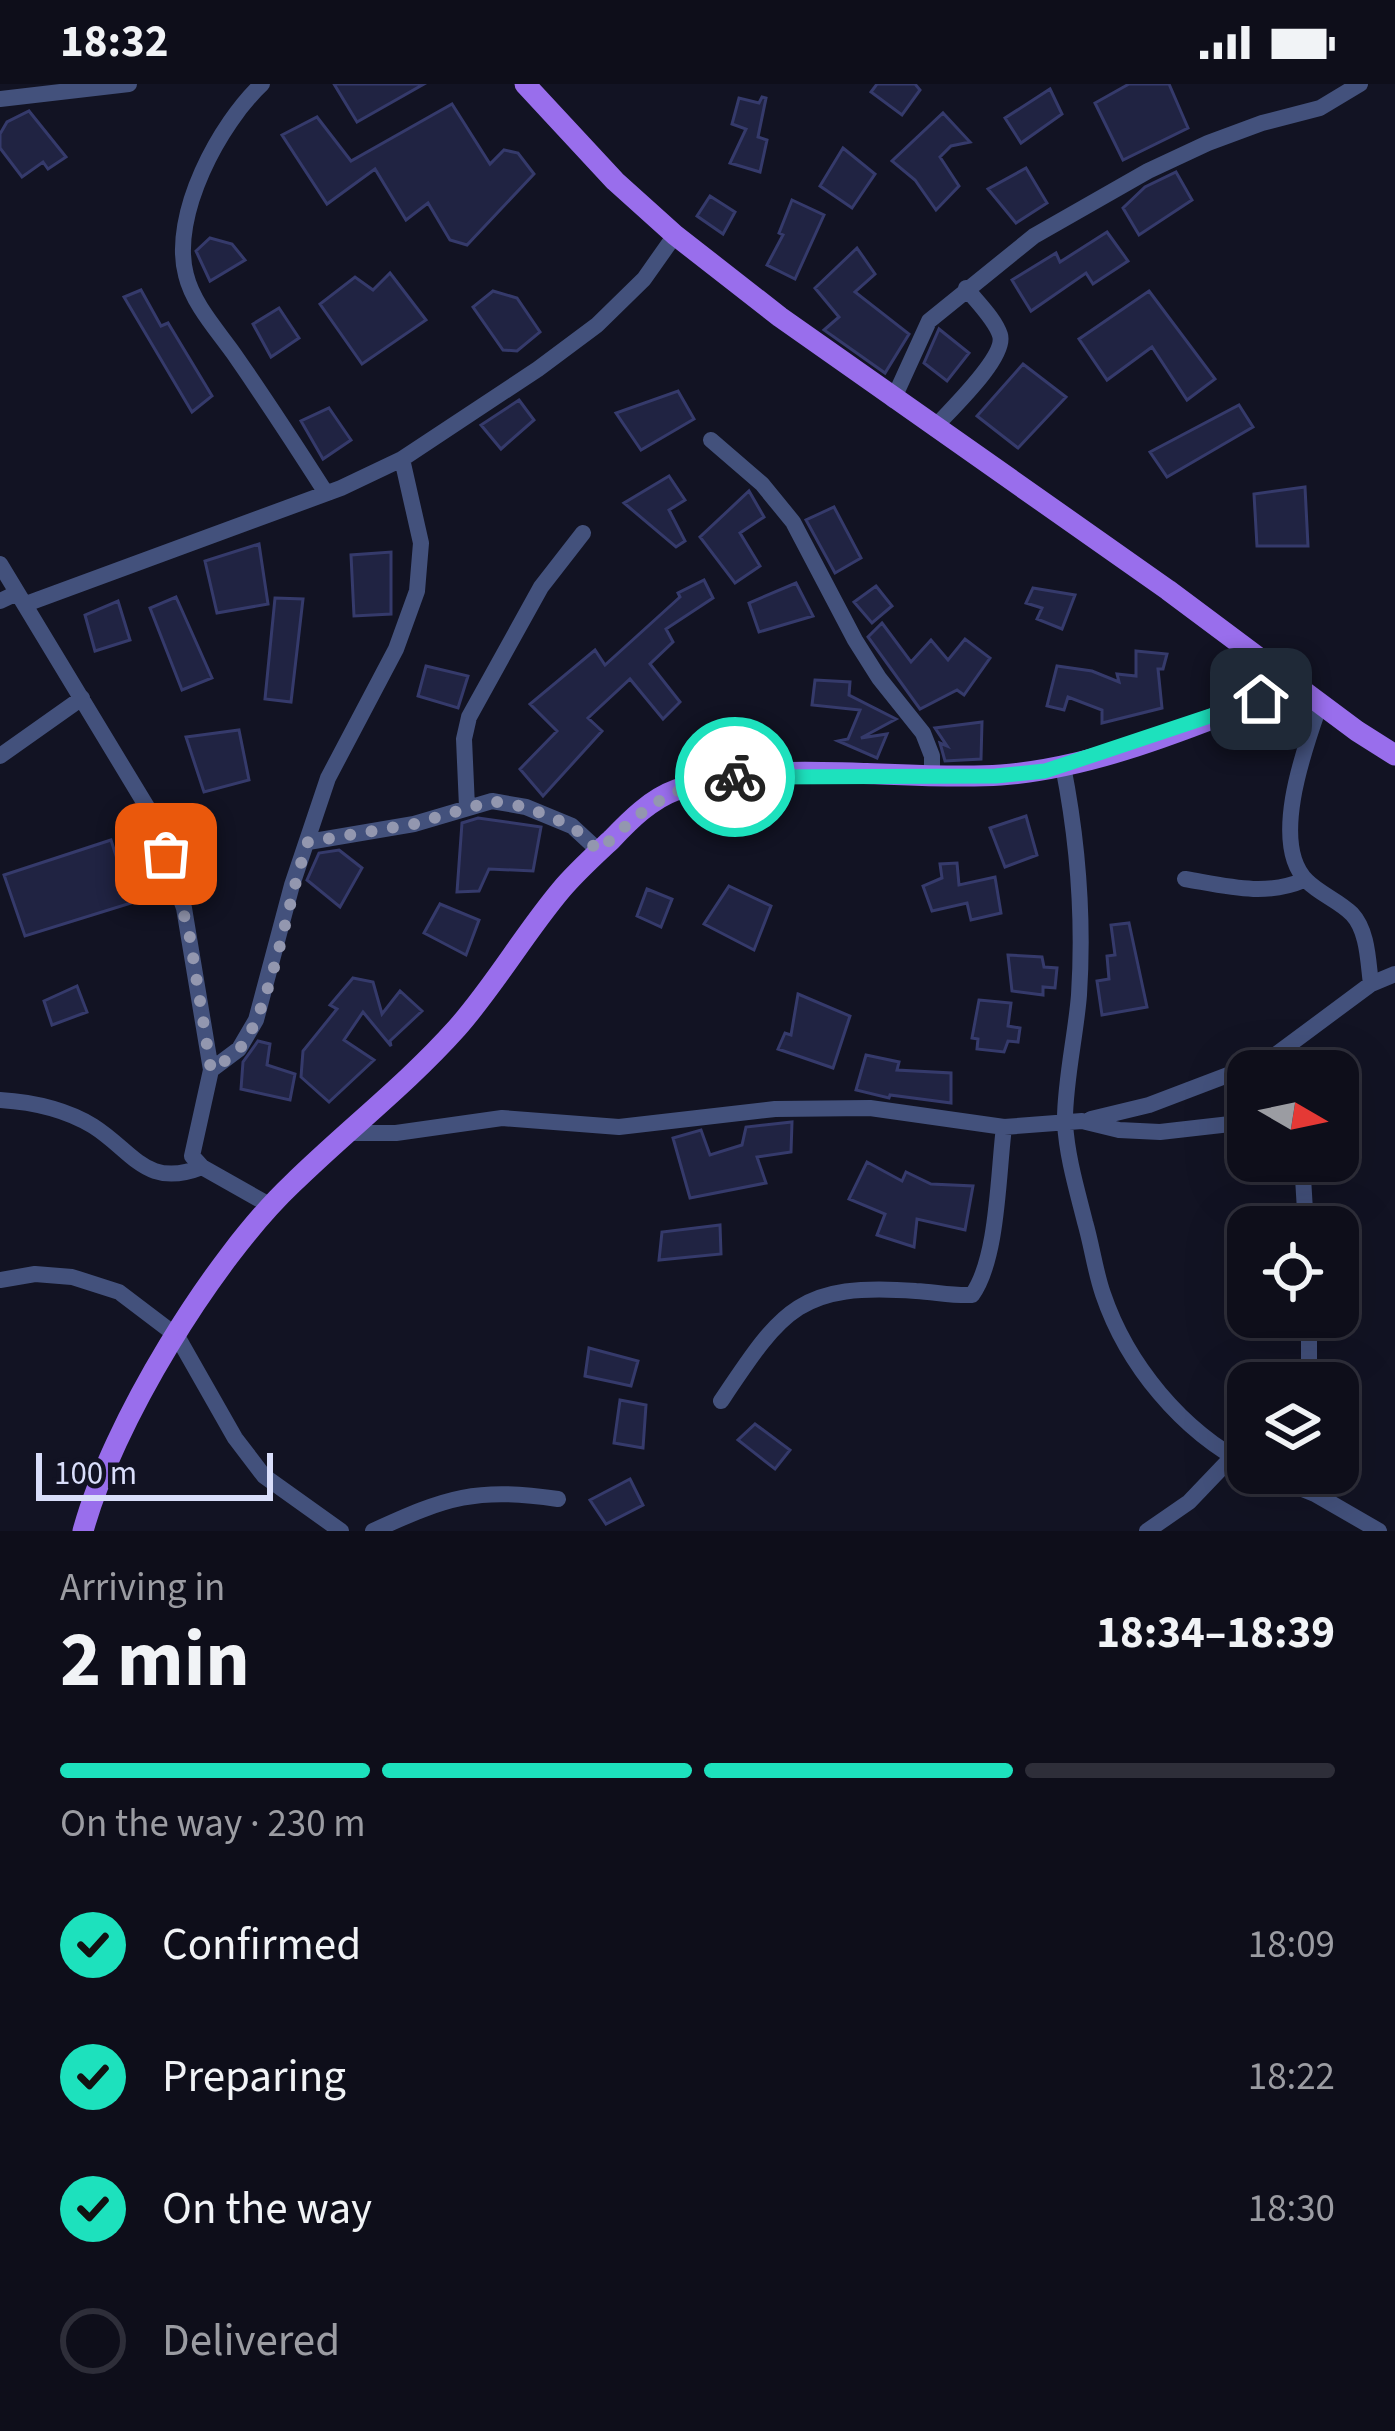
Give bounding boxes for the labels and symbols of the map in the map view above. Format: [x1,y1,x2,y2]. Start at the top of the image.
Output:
pin [1210,648,1312,750]
courier [675,717,795,837]
pin [115,803,217,905]
north arrow [1227,1050,1359,1182]
scale bar [36,1447,273,1500]

